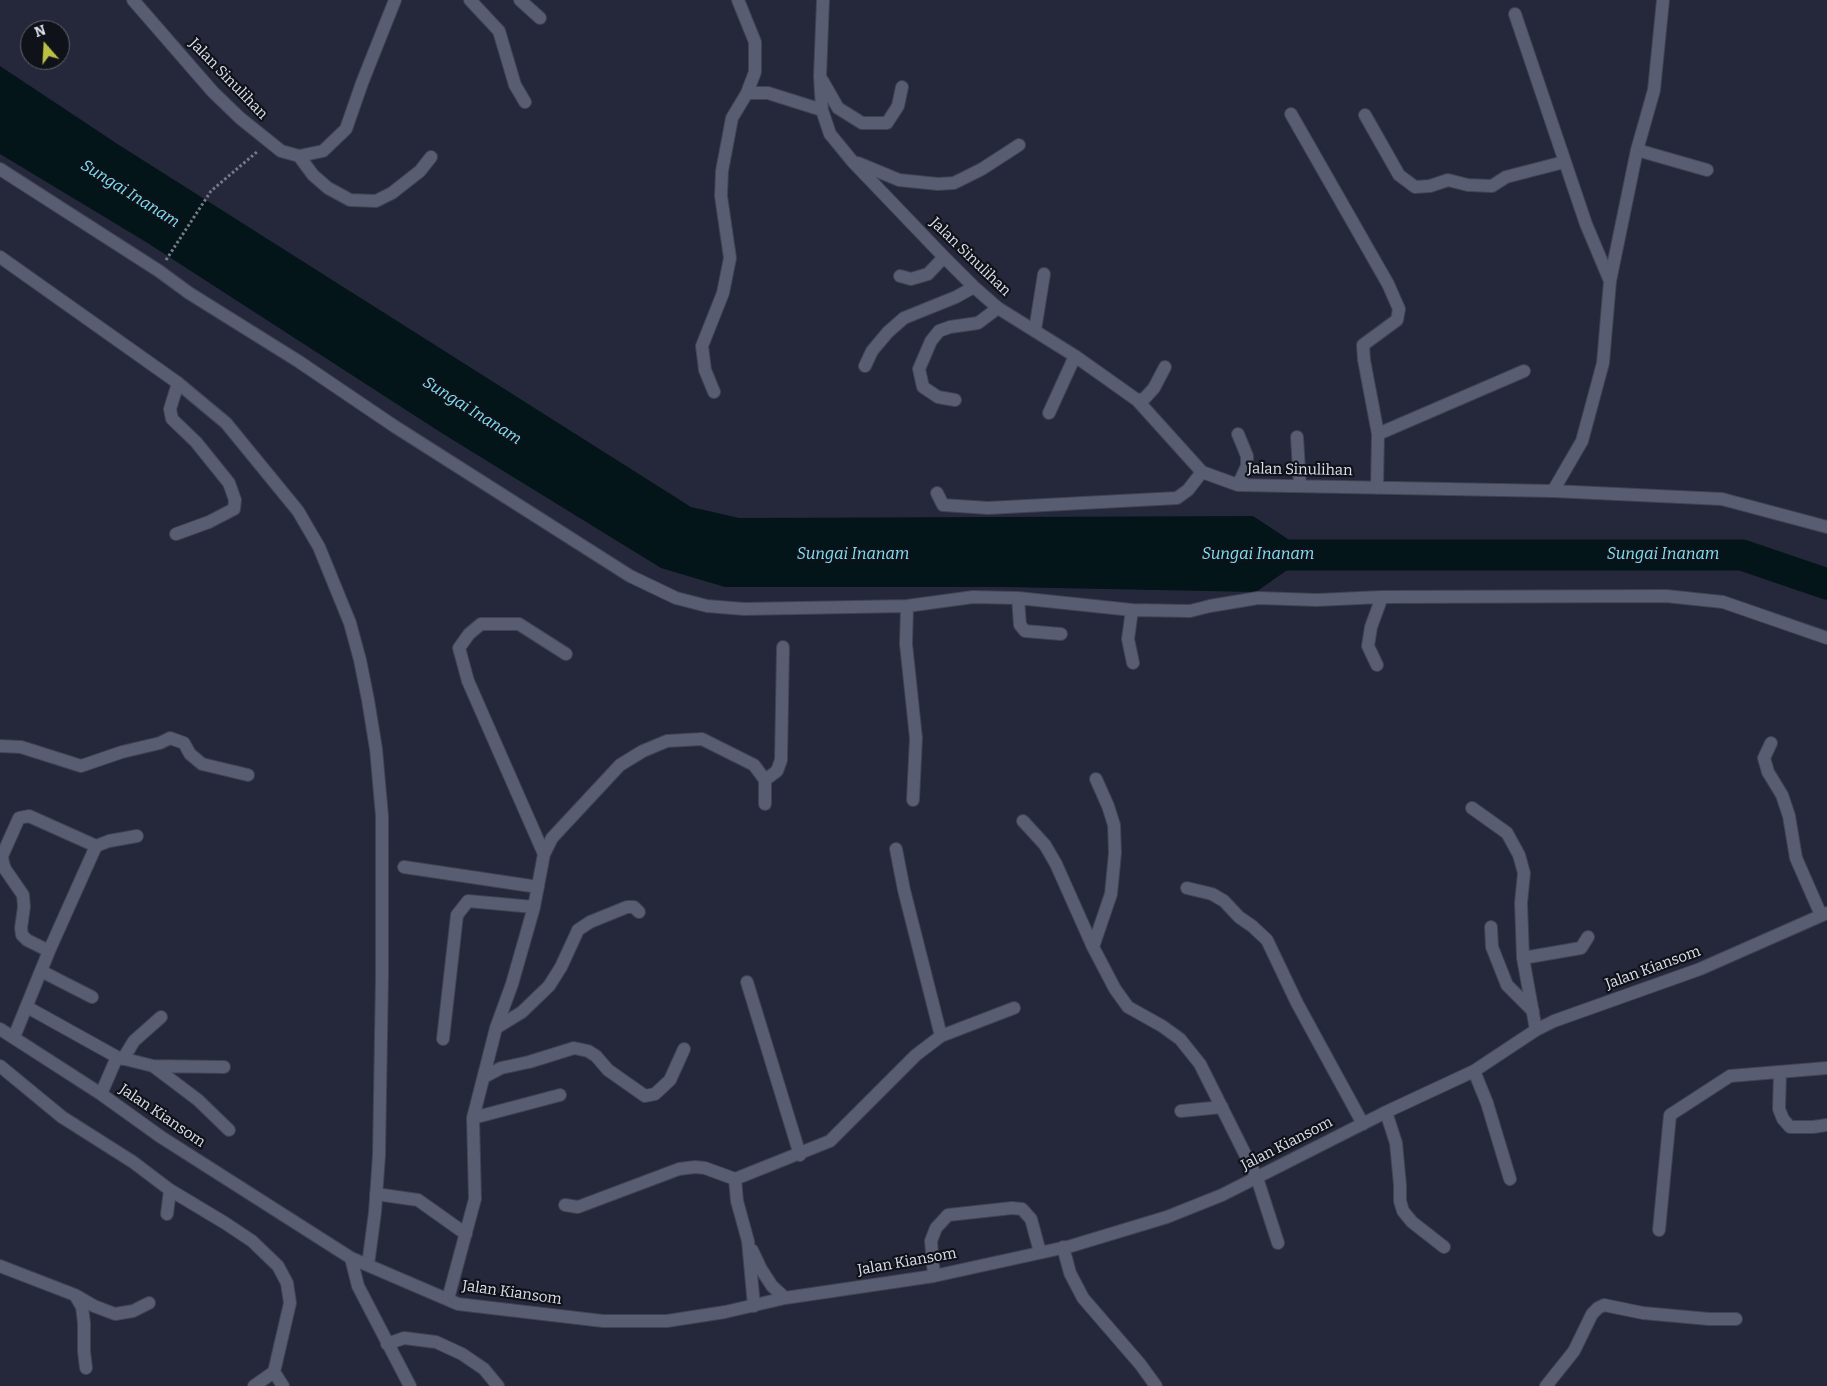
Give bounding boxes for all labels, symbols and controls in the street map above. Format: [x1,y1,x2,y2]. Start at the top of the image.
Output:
north arrow [20,20,70,70]
text: N [32,21,48,41]
street label: Jalan Sinulihan [185,35,271,123]
water label: Sungai Inanam [77,156,183,232]
street label: Jalan Sinulihan [926,214,1014,300]
water label: Sungai Inanam [419,373,525,449]
street label: Jalan Sinulihan [1247,460,1353,480]
water label: Sungai Inanam [797,545,909,565]
water label: Sungai Inanam [1202,545,1314,565]
water label: Sungai Inanam [1607,545,1719,565]
street label: Jalan Kiansom [1603,942,1703,994]
street label: Jalan Kiansom [115,1081,209,1151]
street label: Jalan Kiansom [1238,1113,1336,1175]
street label: Jalan Kiansom [856,1244,958,1280]
street label: Jalan Kiansom [461,1277,563,1309]

